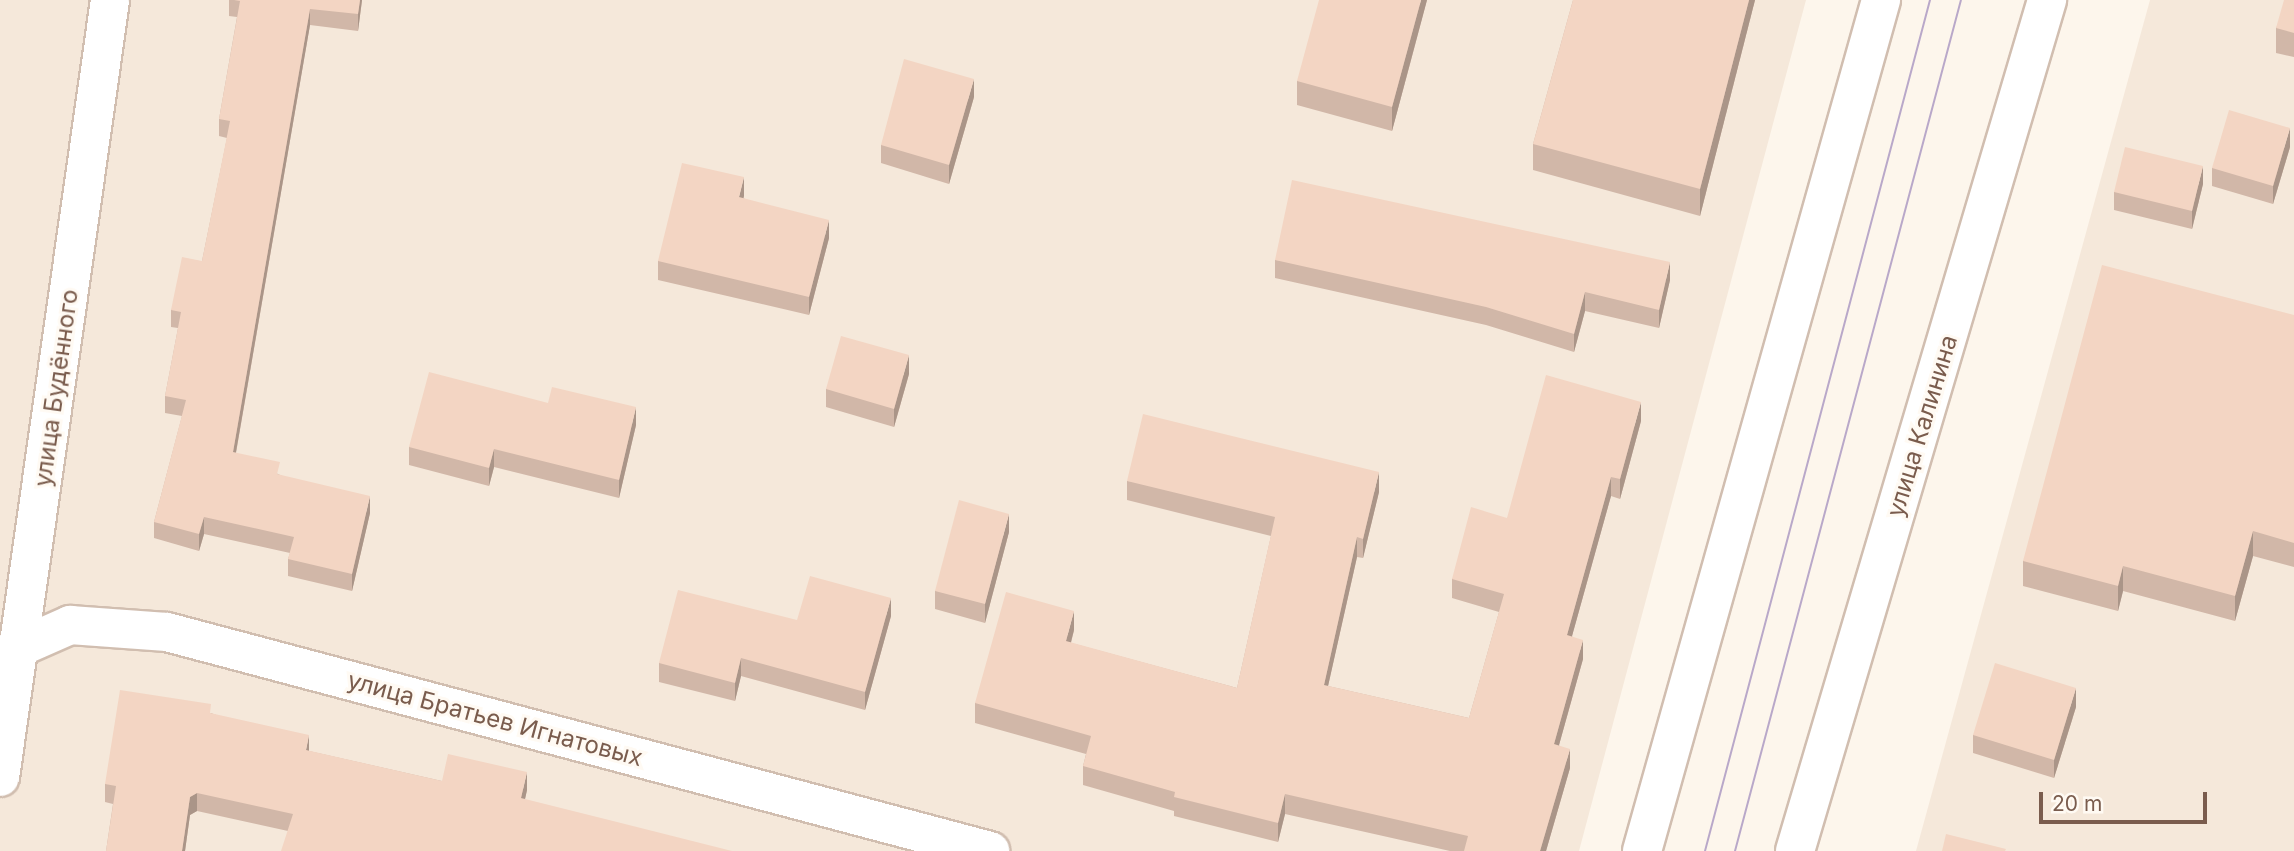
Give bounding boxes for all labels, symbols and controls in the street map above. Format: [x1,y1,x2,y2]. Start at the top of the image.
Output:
street label: улица Будённого [28,287,84,489]
street label: улица Калинина [1881,332,1963,520]
street label: улица Братьев Игнатовых [344,666,646,772]
scale bar [2042,778,2210,822]
text: 20 m [2052,791,2102,816]

